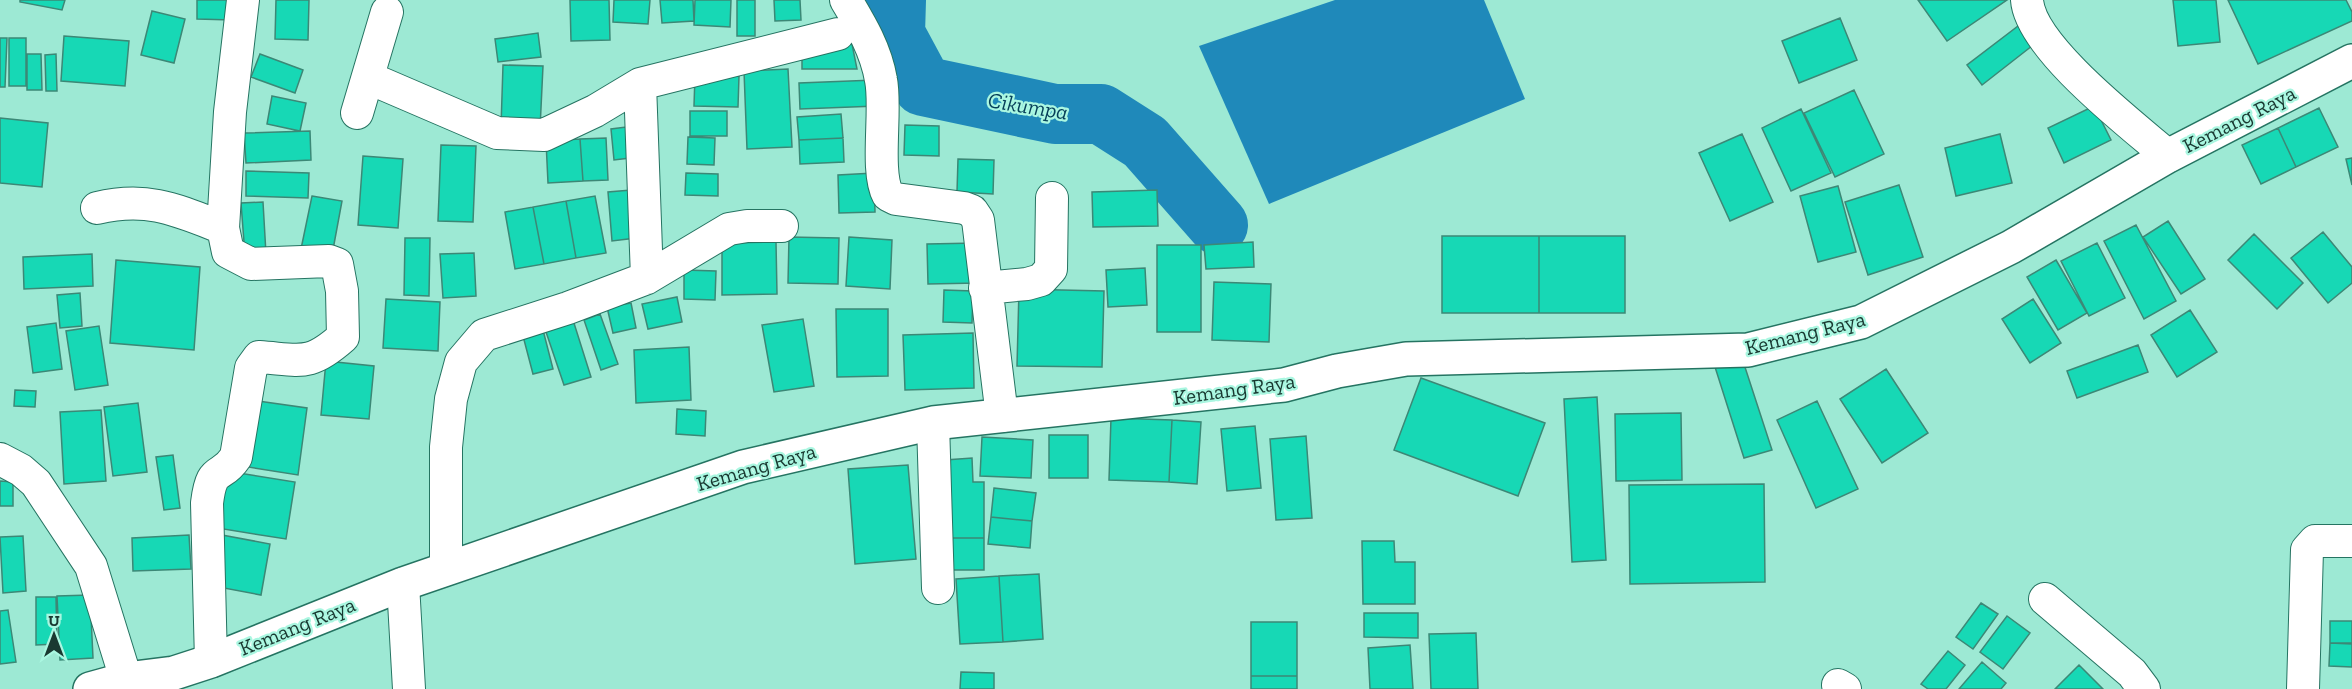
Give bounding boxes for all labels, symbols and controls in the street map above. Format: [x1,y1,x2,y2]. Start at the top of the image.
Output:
street label: Kemang Raya [2179,80,2299,158]
water label: Cikumpa [986,86,1070,126]
street label: Kemang Raya [1742,306,1868,360]
street label: Kemang Raya [1171,368,1297,410]
street label: Kemang Raya [693,438,819,496]
street label: Kemang Raya [235,591,359,661]
north arrow [24,605,84,665]
text: U [48,611,60,630]

